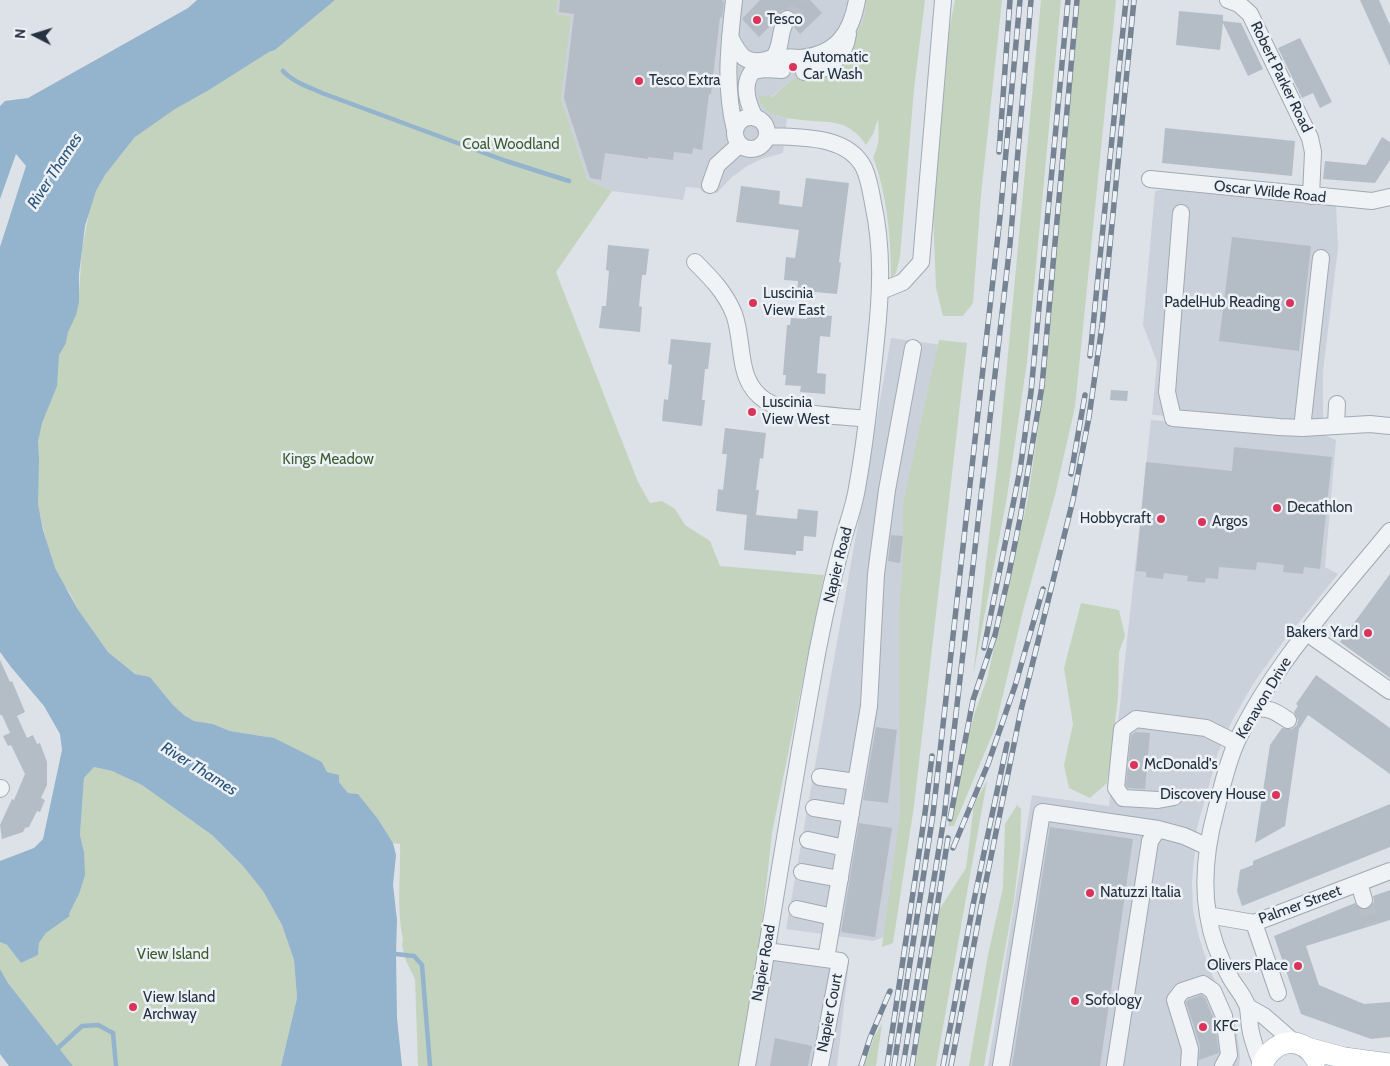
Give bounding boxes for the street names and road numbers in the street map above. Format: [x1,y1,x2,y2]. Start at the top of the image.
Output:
street label: Robert Parker Road [1246,19,1316,135]
street label: Oscar Wilde Road [1213,177,1327,207]
street label: Napier Road [820,525,856,605]
street label: Kenavon Drive [1233,654,1295,742]
street label: Palmer Street [1256,882,1344,928]
street label: Napier Road [748,923,780,1003]
street label: Napier Court [814,972,846,1054]

